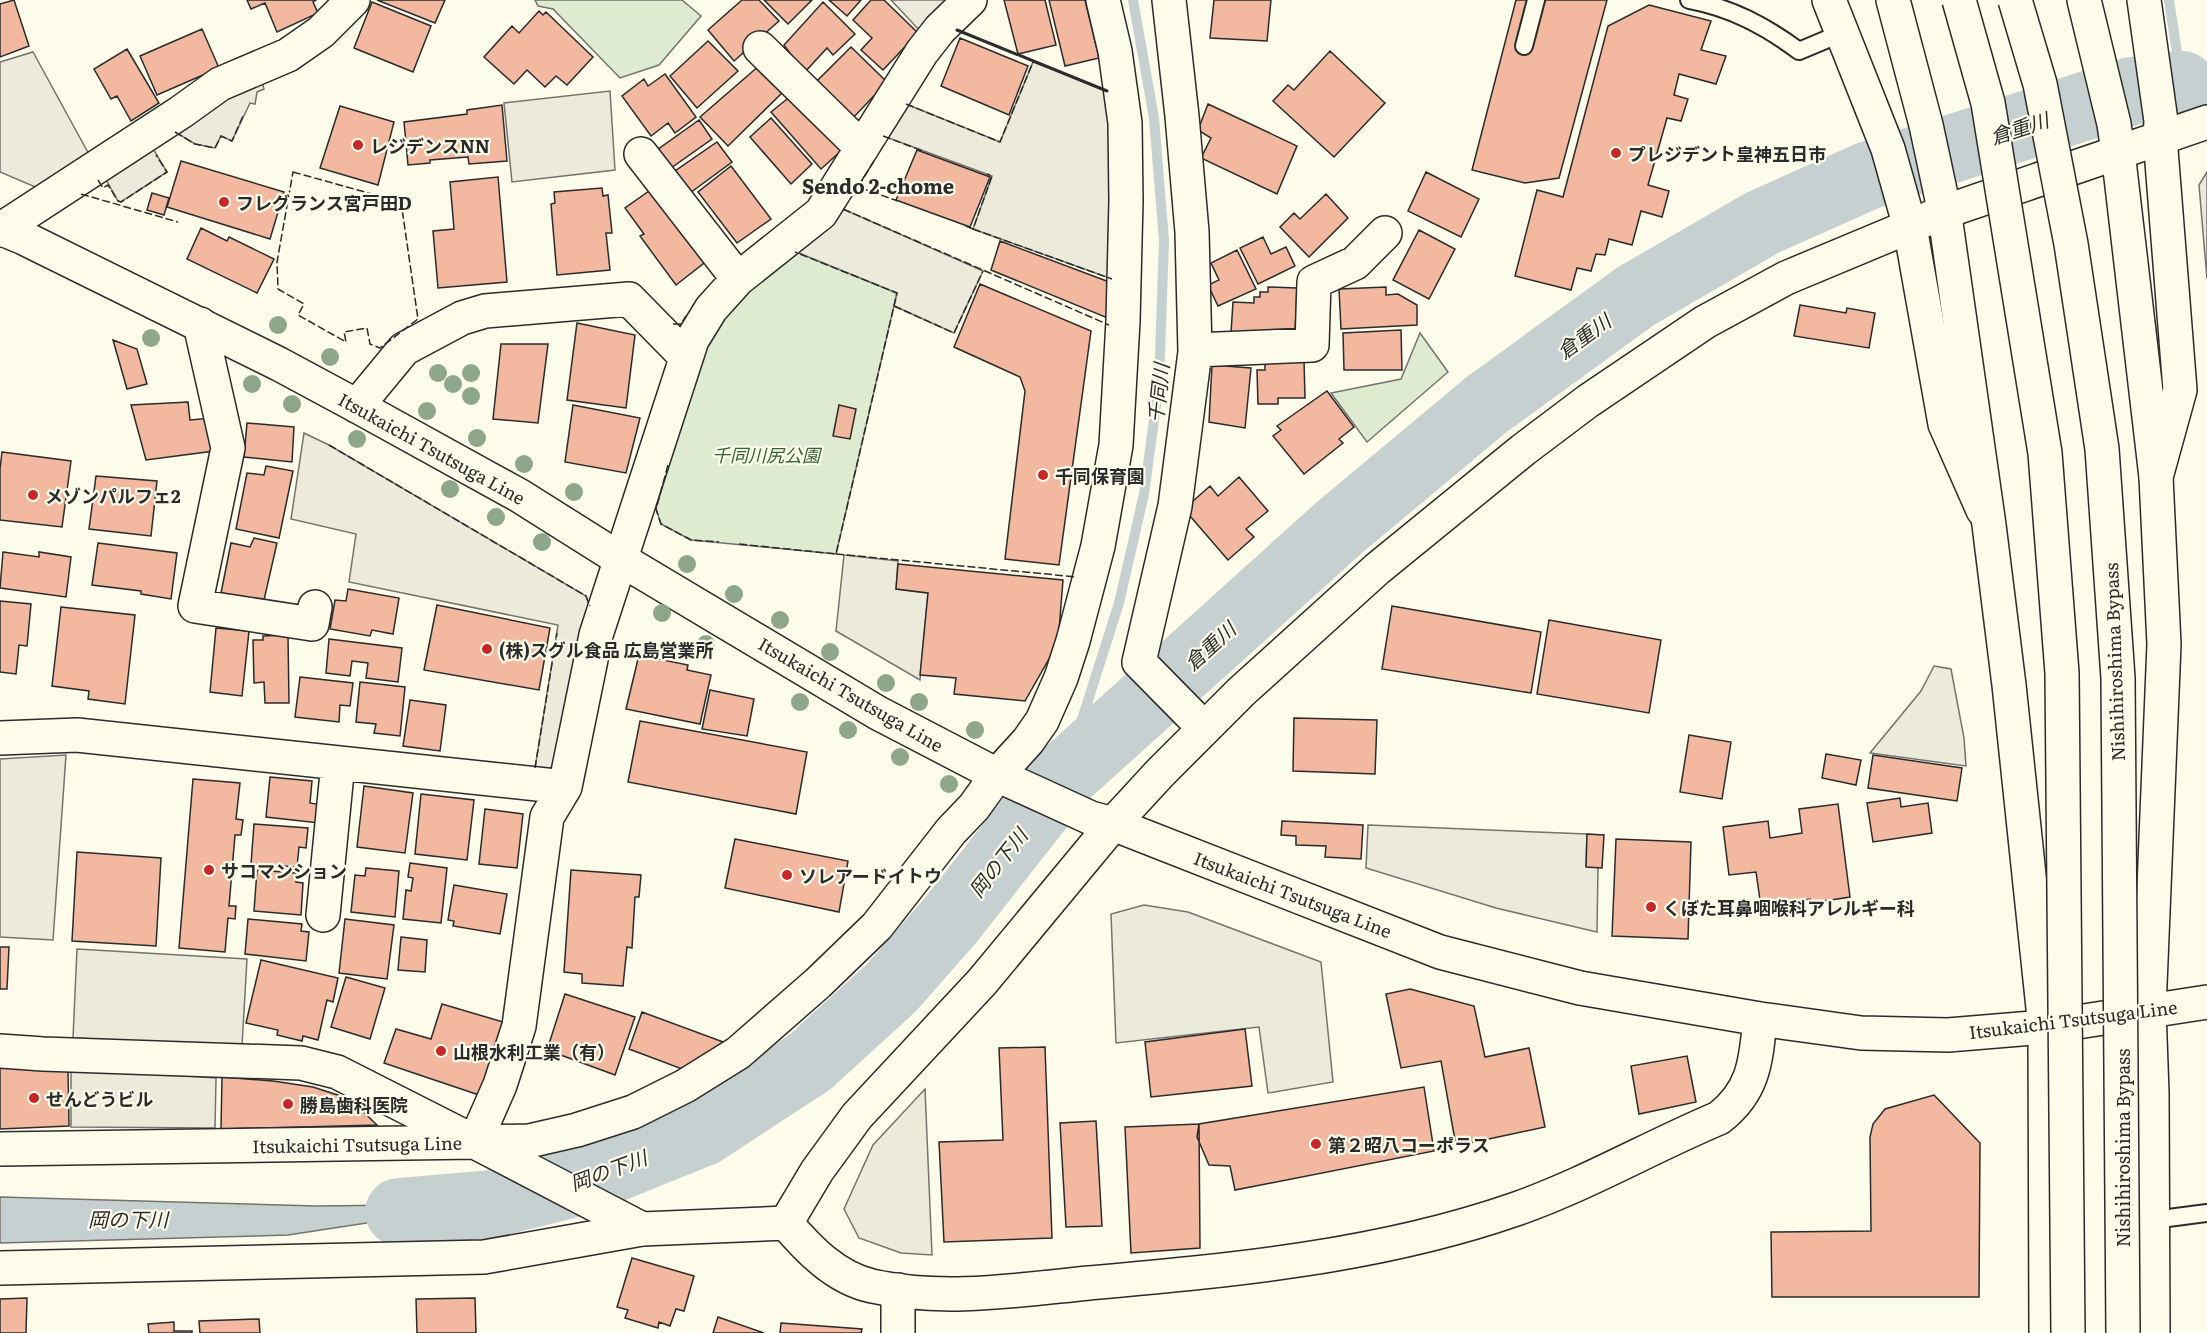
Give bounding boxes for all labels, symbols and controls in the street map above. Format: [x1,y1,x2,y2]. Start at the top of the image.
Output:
water label: 倉重川 [1986,103,2054,151]
place label: レジデンスNN [370,132,490,159]
marker: レジデンスNN [351,138,365,152]
place label: プレジデント皇神五日市 [1628,140,1826,167]
marker: プレジデント皇神五日市 [1609,146,1623,160]
district label: Sendo 2-chome [802,170,954,200]
place label: フレグランス宮戸田D [236,189,412,216]
marker: フレグランス宮戸田D [217,195,231,209]
water label: 倉重川 [1550,304,1618,365]
water label: 千同川 [1139,360,1175,424]
street label: Itsukaichi Tsutsuga Line [334,385,530,511]
park label: 千同川尻公園 [712,441,823,468]
place label: 千同保育園 [1055,462,1145,489]
marker: 千同保育園 [1036,468,1050,482]
place label: メゾンパルフェ2 [45,482,181,509]
marker: メゾンパルフェ2 [26,488,40,502]
street label: Nishihiroshima Bypass [2097,562,2131,762]
water label: 倉重川 [1177,612,1243,676]
street label: Itsukaichi Tsutsuga Line [753,630,949,758]
place label: (株)スグル食品 広島営業所 [499,636,713,663]
marker: (株)スグル食品 広島営業所 [480,642,494,656]
water label: 岡の下川 [961,820,1035,903]
street label: Itsukaichi Tsutsuga Line [1190,844,1396,944]
place label: サコマンション [221,857,347,884]
place label: ソレアードイトウ [799,862,942,889]
marker: サコマンション [202,863,216,877]
marker: ソレアードイトウ [780,868,794,882]
place label: くぼた耳鼻咽喉科アレルギー科 [1663,894,1915,921]
marker: くぼた耳鼻咽喉科アレルギー科 [1644,900,1658,914]
street label: Itsukaichi Tsutsuga Line [1967,993,2179,1045]
place label: 山根水利工業（有） [453,1038,615,1065]
marker: 山根水利工業（有） [434,1044,448,1058]
street label: Nishihiroshima Bypass [2109,1049,2136,1247]
place label: せんどうビル [46,1085,153,1112]
marker: せんどうビル [27,1091,41,1105]
place label: 勝島歯科医院 [300,1091,408,1118]
marker: 勝島歯科医院 [281,1097,295,1111]
street label: Itsukaichi Tsutsuga Line [252,1129,462,1159]
place label: 第２昭八コーポラス [1328,1131,1490,1158]
marker: 第２昭八コーポラス [1309,1137,1323,1151]
water label: 岡の下川 [565,1141,653,1197]
water label: 岡の下川 [88,1203,170,1233]

